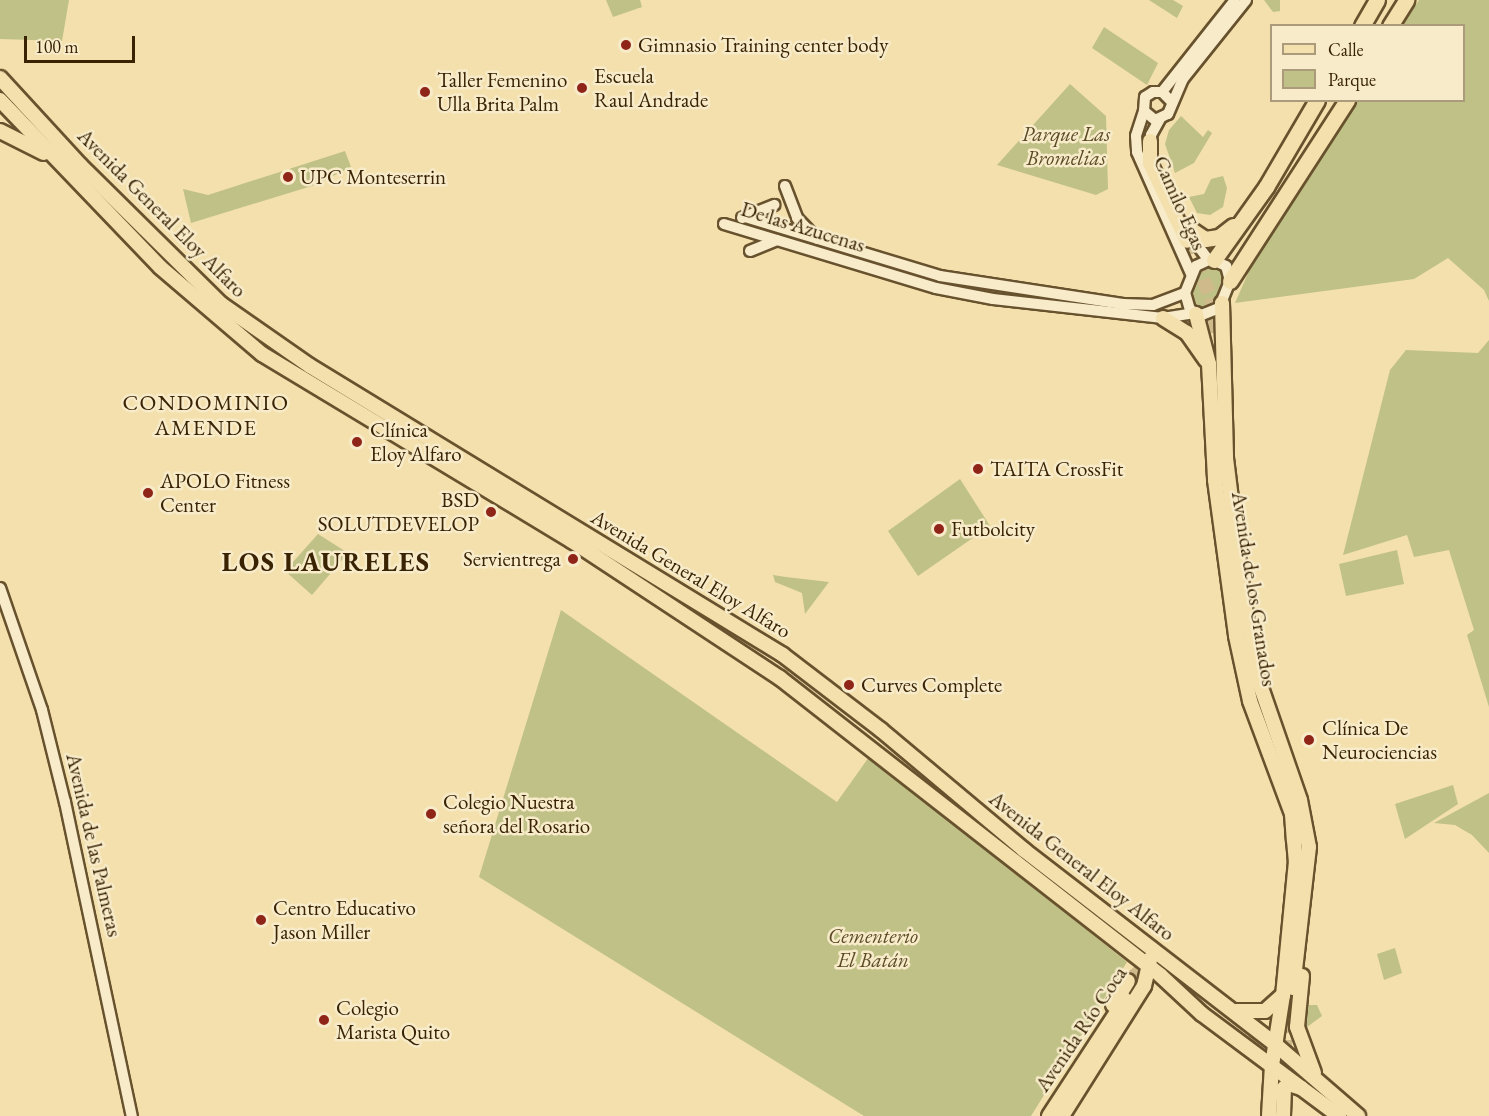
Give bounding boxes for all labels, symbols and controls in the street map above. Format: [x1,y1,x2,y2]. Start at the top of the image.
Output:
scale bar [27,24,138,62]
legend [1270,24,1465,102]
place label: Gimnasio Training center body [638,32,888,58]
text: 100 m [35,35,79,58]
marker: Gimnasio Training center body [619,38,633,52]
text: Calle [1328,38,1364,61]
place label: Escuela Raul Andrade [594,63,708,113]
place label: Taller Femenino Ulla Brita Palm [437,67,567,117]
text: Parque [1328,68,1376,91]
marker: Escuela Raul Andrade [575,81,589,95]
marker: Taller Femenino Ulla Brita Palm [418,85,432,99]
park label: Parque Las Bromelias [1022,121,1110,171]
street label: Avenida General Eloy Alfaro [72,123,252,303]
street label: Camilo Egas [1148,152,1212,254]
place label: UPC Monteserrin [300,164,446,190]
marker: UPC Monteserrin [281,170,295,184]
street label: De las Azucenas [738,196,868,258]
district label: CONDOMINIO AMENDE [122,389,290,440]
place label: Clínica Eloy Alfaro [370,417,462,467]
marker: Clínica Eloy Alfaro [348,433,366,451]
place label: TAITA CrossFit [990,456,1123,482]
marker: TAITA CrossFit [971,462,985,476]
place label: APOLO Fitness Center [160,468,290,518]
marker: APOLO Fitness Center [141,486,155,500]
place label: BSD SOLUTDEVELOP [318,487,479,537]
street label: Avenida de los Granados [1226,490,1282,688]
street label: Avenida General Eloy Alfaro [587,504,795,644]
marker: BSD SOLUTDEVELOP [484,505,498,519]
place label: Futbolcity [951,516,1035,542]
marker: Futbolcity [932,522,946,536]
district label: LOS LAURELES [221,546,431,578]
place label: Servientrega [463,546,561,572]
marker: Servientrega [566,552,580,566]
place label: Curves Complete [861,672,1002,698]
marker: Curves Complete [842,678,856,692]
place label: Clínica De Neurociencias [1322,715,1437,765]
marker: Clínica De Neurociencias [1300,731,1318,749]
street label: Avenida de las Palmeras [61,751,127,939]
street label: Avenida General Eloy Alfaro [984,786,1180,946]
place label: Colegio Nuestra señora del Rosario [443,789,590,839]
marker: Colegio Nuestra señora del Rosario [424,807,438,821]
place label: Centro Educativo Jason Miller [273,895,416,945]
marker: Centro Educativo Jason Miller [254,913,268,927]
park label: Cementerio El Batán [828,923,918,973]
street label: Avenida Río Coca [1030,961,1132,1097]
place label: Colegio Marista Quito [336,995,450,1045]
marker: Colegio Marista Quito [317,1013,331,1027]

